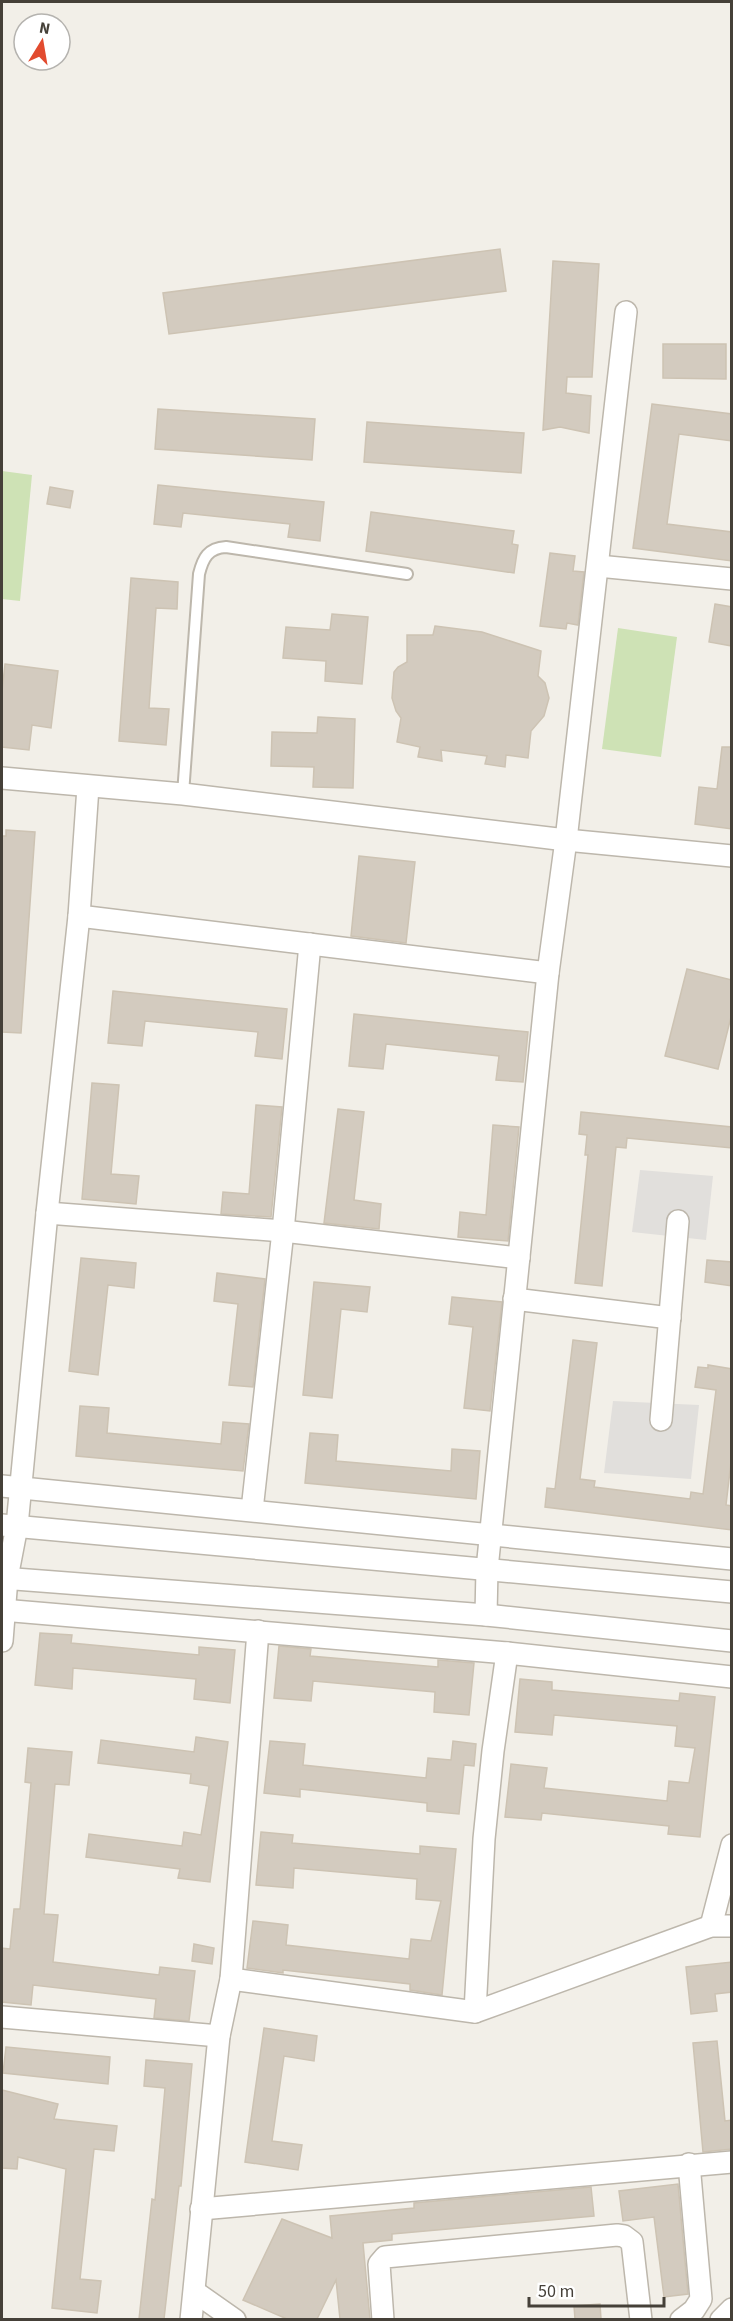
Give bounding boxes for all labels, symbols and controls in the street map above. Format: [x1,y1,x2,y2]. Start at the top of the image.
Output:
north arrow [12,12,72,72]
text: N [37,16,52,40]
scale bar [529,2270,664,2308]
text: 50 m [538,2279,574,2304]

